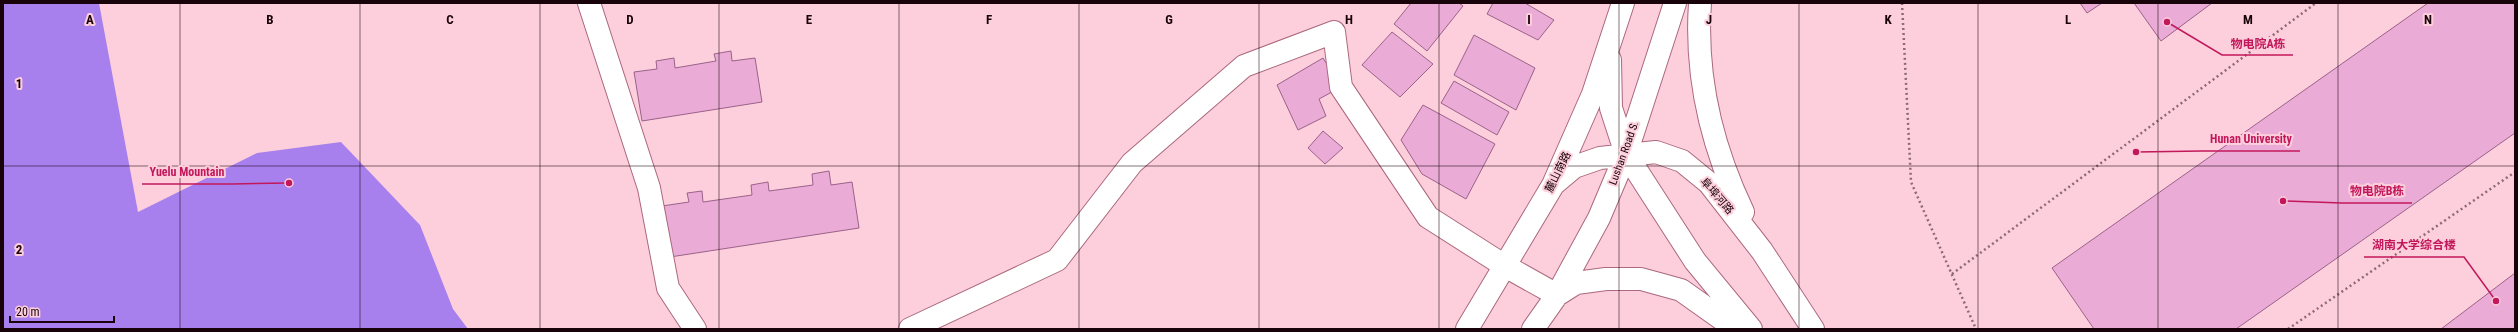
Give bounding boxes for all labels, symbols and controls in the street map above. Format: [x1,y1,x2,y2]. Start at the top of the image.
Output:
text: A [86,12,94,27]
text: B [266,12,274,27]
text: C [446,12,454,27]
text: D [626,12,634,27]
text: E [806,12,813,27]
text: F [986,12,992,27]
text: G [1165,12,1173,27]
text: H [1345,12,1353,27]
text: I [1527,12,1531,27]
text: J [1706,12,1712,27]
text: K [1884,12,1892,27]
text: L [2065,12,2071,27]
text: M [2243,12,2253,27]
text: N [2424,12,2432,27]
callout: 物电院A栋 [2222,31,2293,55]
text: 物电院A栋 [2230,37,2286,51]
text: 1 [16,76,22,91]
street label: Lushan Road S. [1606,119,1642,187]
callout: Hunan University [2202,127,2300,151]
text: Hunan University [2210,132,2293,146]
street label: 麓山南路 [1543,149,1573,195]
callout: Yuelu Mountain [142,160,232,184]
text: Yuelu Mountain [150,165,224,179]
street label: 阜埠河路 [1698,175,1736,217]
callout: 物电院B栋 [2342,179,2412,203]
text: 物电院B栋 [2350,184,2404,198]
callout: 湖南大学综合楼 [2364,233,2464,257]
text: 湖南大学综合楼 [2372,238,2456,252]
text: 2 [16,242,23,257]
scale bar [10,298,114,324]
text: 20 m [16,305,40,319]

